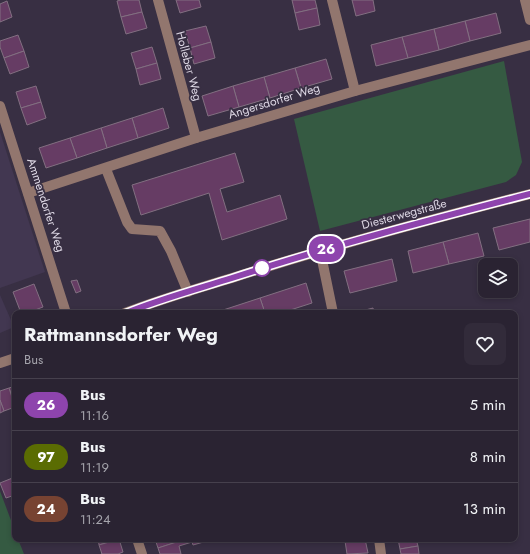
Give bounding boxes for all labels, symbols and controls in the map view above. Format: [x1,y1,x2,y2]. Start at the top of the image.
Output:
street label: Holleber Weg [171,29,207,103]
street label: Angersdorfer Weg [226,79,322,123]
street label: Ammendorfer Weg [22,156,70,254]
street label: Diesterwegstraße [359,194,449,234]
line badge: 26 [308,236,344,262]
text: 26 [317,239,335,259]
map controls [478,258,518,298]
button: layers [478,258,518,298]
unlabelled marker [253,259,271,277]
text: Rattmannsdorfer Weg [24,321,218,348]
button: heart [464,323,506,365]
text: Bus [24,350,43,369]
text: Bus [80,384,105,406]
text: 5 min [470,394,506,416]
text: 26 [37,395,55,415]
text: 11:16 [80,406,109,425]
text: Bus [80,436,105,458]
text: 8 min [470,446,506,468]
text: 97 [37,447,55,467]
text: 11:19 [80,458,109,477]
text: Bus [80,488,105,510]
text: 13 min [463,498,506,520]
text: 24 [37,499,55,519]
text: 11:24 [80,510,111,529]

